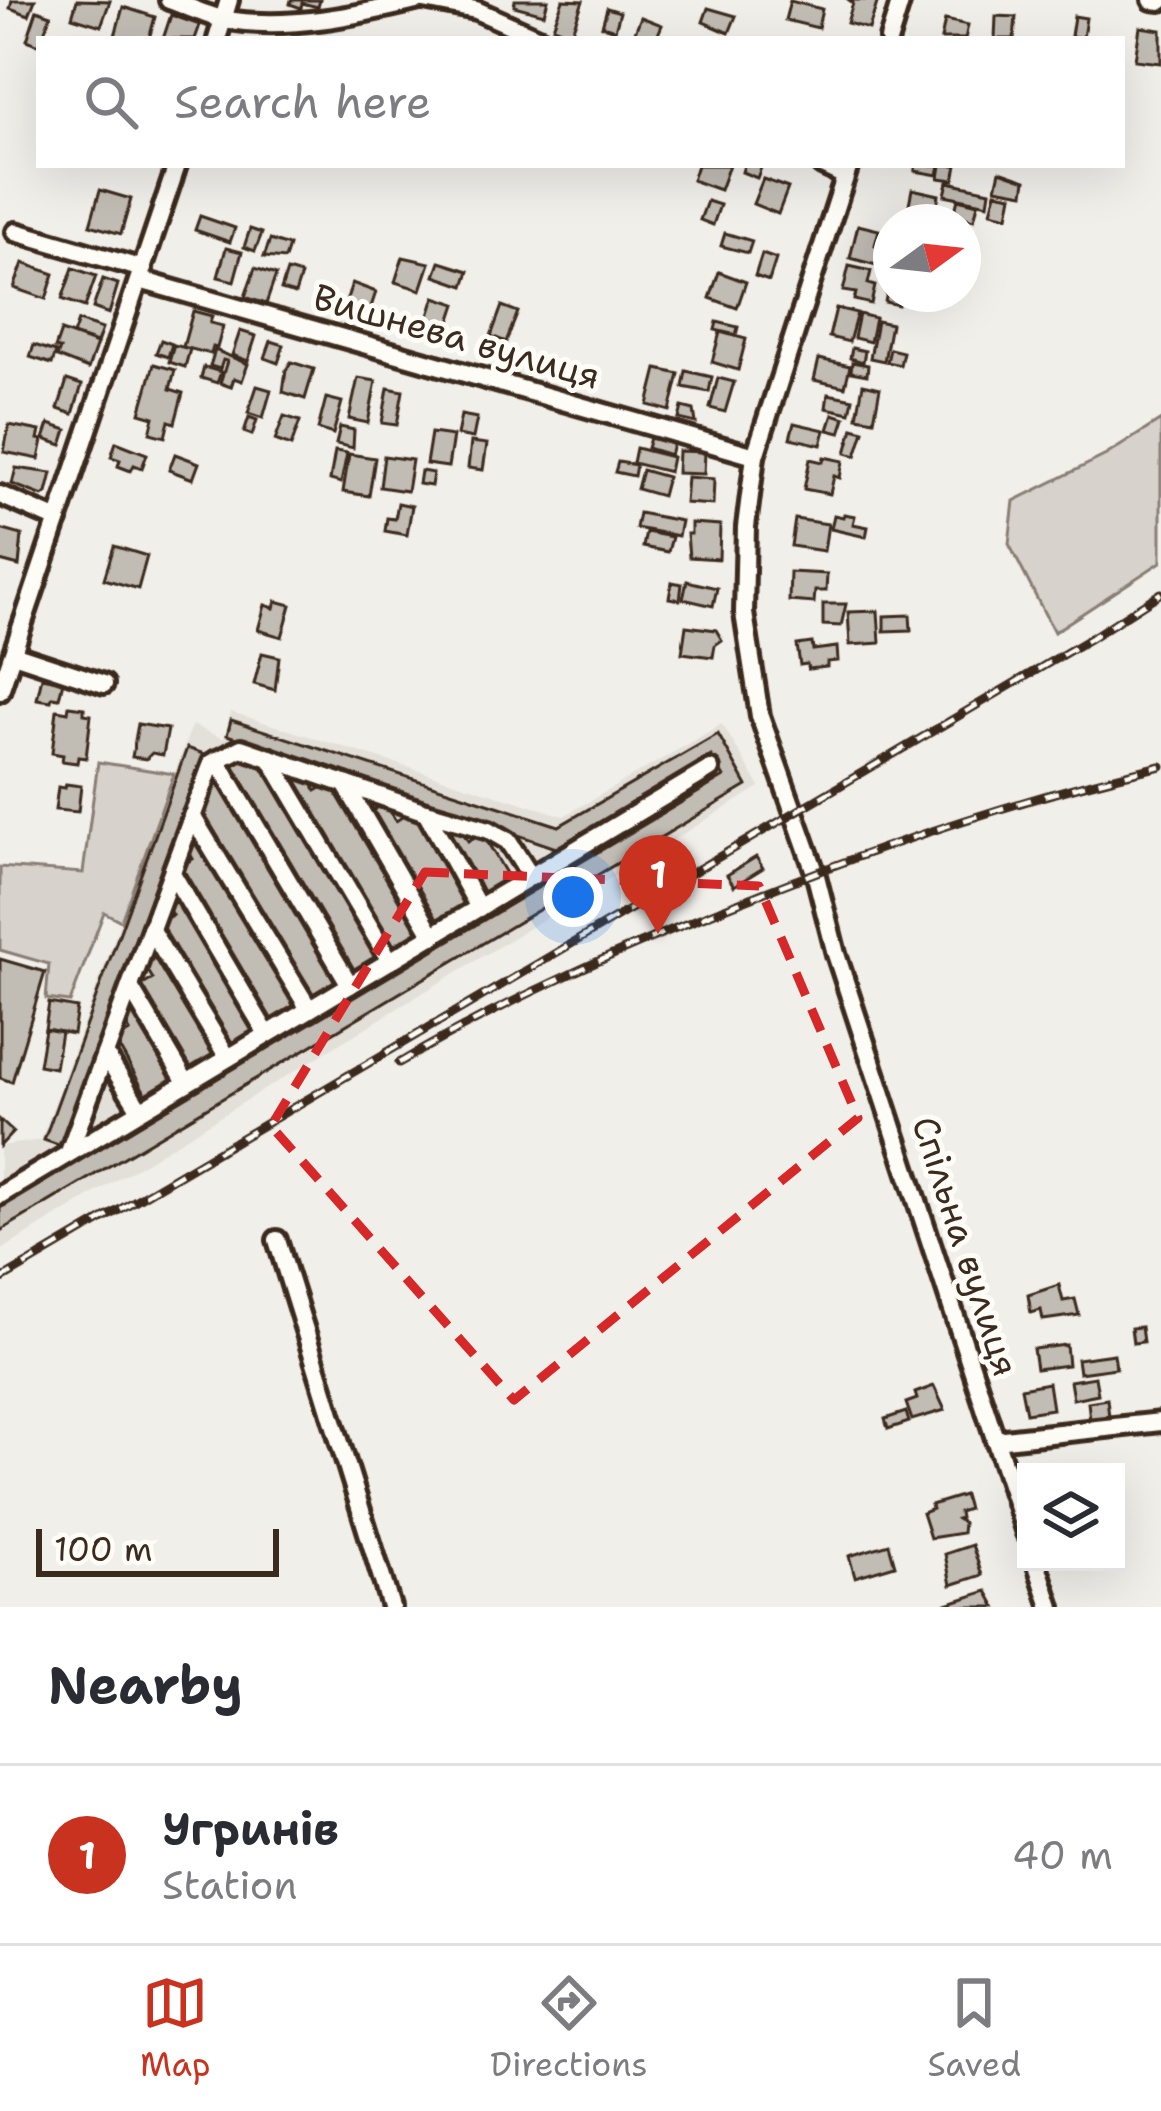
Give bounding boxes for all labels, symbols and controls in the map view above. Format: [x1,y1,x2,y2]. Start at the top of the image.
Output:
search box [36,36,1125,168]
icon: search [78,69,144,135]
text: Search here [174,72,431,132]
north arrow [873,204,981,312]
street label: Вишнева вулиця [308,272,606,401]
pin: 1 [619,835,697,934]
your location [543,867,603,927]
street label: Спільна вулиця [900,1110,1031,1382]
map controls [1017,1463,1125,1571]
button: layers [1017,1463,1125,1571]
scale bar [36,1523,279,1576]
text: 100 m [54,1527,153,1572]
text: Nearby [48,1651,243,1719]
text: Угринів [162,1799,339,1859]
text: 1 [78,1829,96,1881]
text: 40 m [1012,1829,1113,1881]
text: Station [162,1859,297,1911]
tab: Map [140,1970,211,2087]
tab: Directions [490,1970,648,2087]
tab: Saved [927,1970,1021,2087]

